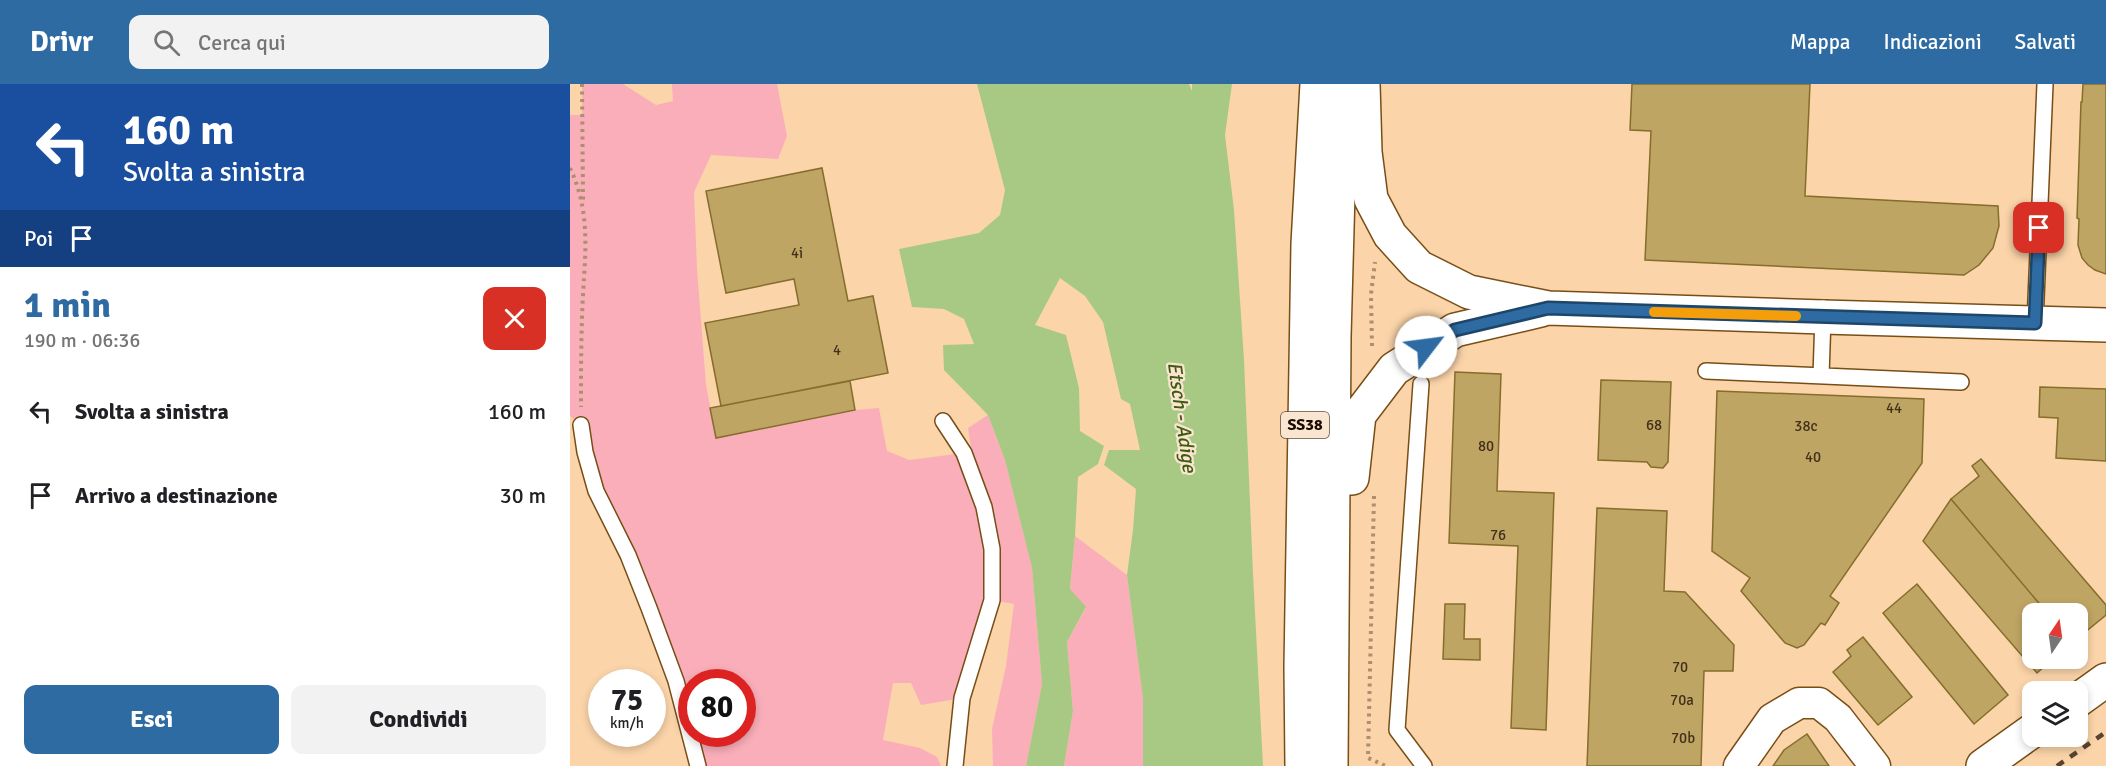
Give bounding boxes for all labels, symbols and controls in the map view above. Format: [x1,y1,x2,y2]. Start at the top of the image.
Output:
search box [129,15,549,69]
text: Drivr [30,25,93,59]
icon: search [150,26,183,59]
text: Cerca qui [198,29,286,56]
text: Mappa [1790,29,1851,55]
text: Indicazioni [1884,29,1982,55]
text: Salvati [2015,29,2076,55]
text: 160 m [123,105,234,156]
icon: left [24,108,102,186]
text: Svolta a sinistra [123,156,306,189]
pin [2013,202,2064,253]
icon: arrive [2022,211,2055,244]
icon: arrive [65,222,98,255]
text: Poi [24,225,53,252]
house number: 4i [791,244,803,262]
text: 1 min [24,283,111,328]
button: close [483,287,546,350]
position arrow [1394,315,1458,379]
text: 190 m · 06:36 [24,328,140,353]
house number: 4 [833,341,841,359]
water label: Etsch - Adige [1162,360,1202,475]
icon: left [24,395,57,428]
text: Svolta a sinistra [75,398,229,425]
text: 160 m [488,398,546,425]
house number: 44 [1886,399,1902,417]
road number: SS38 [1281,412,1329,438]
house number: 68 [1646,416,1662,434]
house number: 38c [1794,417,1818,435]
house number: 80 [1478,437,1494,455]
house number: 40 [1805,448,1821,466]
icon: arrive [24,479,57,512]
text: Arrivo a destinazione [75,482,278,509]
text: 30 m [500,482,546,509]
house number: 76 [1490,526,1506,544]
north arrow [2022,603,2088,669]
map controls [2022,603,2088,747]
house number: 70 [1672,658,1688,676]
speed limit sign: 80 [678,669,756,747]
button: layers [2022,681,2088,747]
text: 75 [611,682,643,719]
button: Esci [24,685,279,754]
button: Condividi [291,685,546,754]
house number: 70a [1670,691,1694,709]
text: km/h [610,714,644,732]
house number: 70b [1671,729,1695,747]

